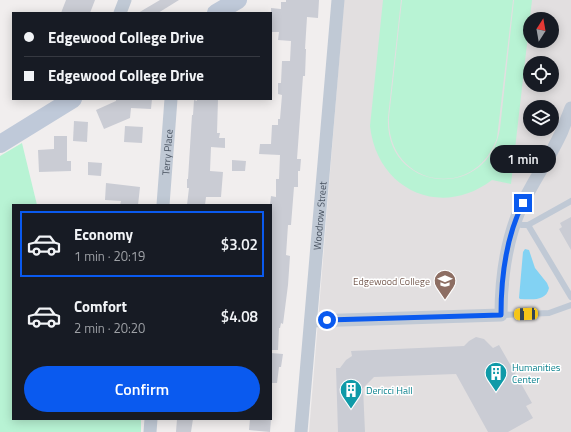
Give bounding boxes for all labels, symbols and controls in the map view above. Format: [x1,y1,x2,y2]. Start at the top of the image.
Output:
north arrow [523,12,559,48]
map controls [523,12,559,136]
text: Edgewood College Drive [48,26,204,49]
button: locate [523,56,559,92]
text: Edgewood College Drive [48,64,204,87]
button: layers [523,100,559,136]
street label: Terry Place [158,129,176,176]
callout: 1 min [490,145,556,173]
text: 1 min [507,149,539,169]
street label: Woodrow Street [309,180,330,251]
route end [514,194,532,212]
text: Economy [74,223,133,246]
icon: car [26,226,62,262]
text: $3.02 [221,233,258,256]
text: 1 min · 20:19 [74,246,145,266]
school or university icon: Edgewood College [432,268,458,301]
place label: Edgewood College [353,274,430,289]
text: Comfort [74,295,127,318]
icon: car [26,298,62,334]
text: $4.08 [221,305,258,328]
car [514,308,538,320]
route start [318,311,336,329]
text: 2 min · 20:20 [74,318,145,338]
building icon: Humanities Center [483,360,509,393]
place label: Humanities Center [512,360,561,387]
button: Confirm [24,366,260,412]
building icon: Dericci Hall [338,377,364,410]
place label: Dericci Hall [366,383,413,398]

